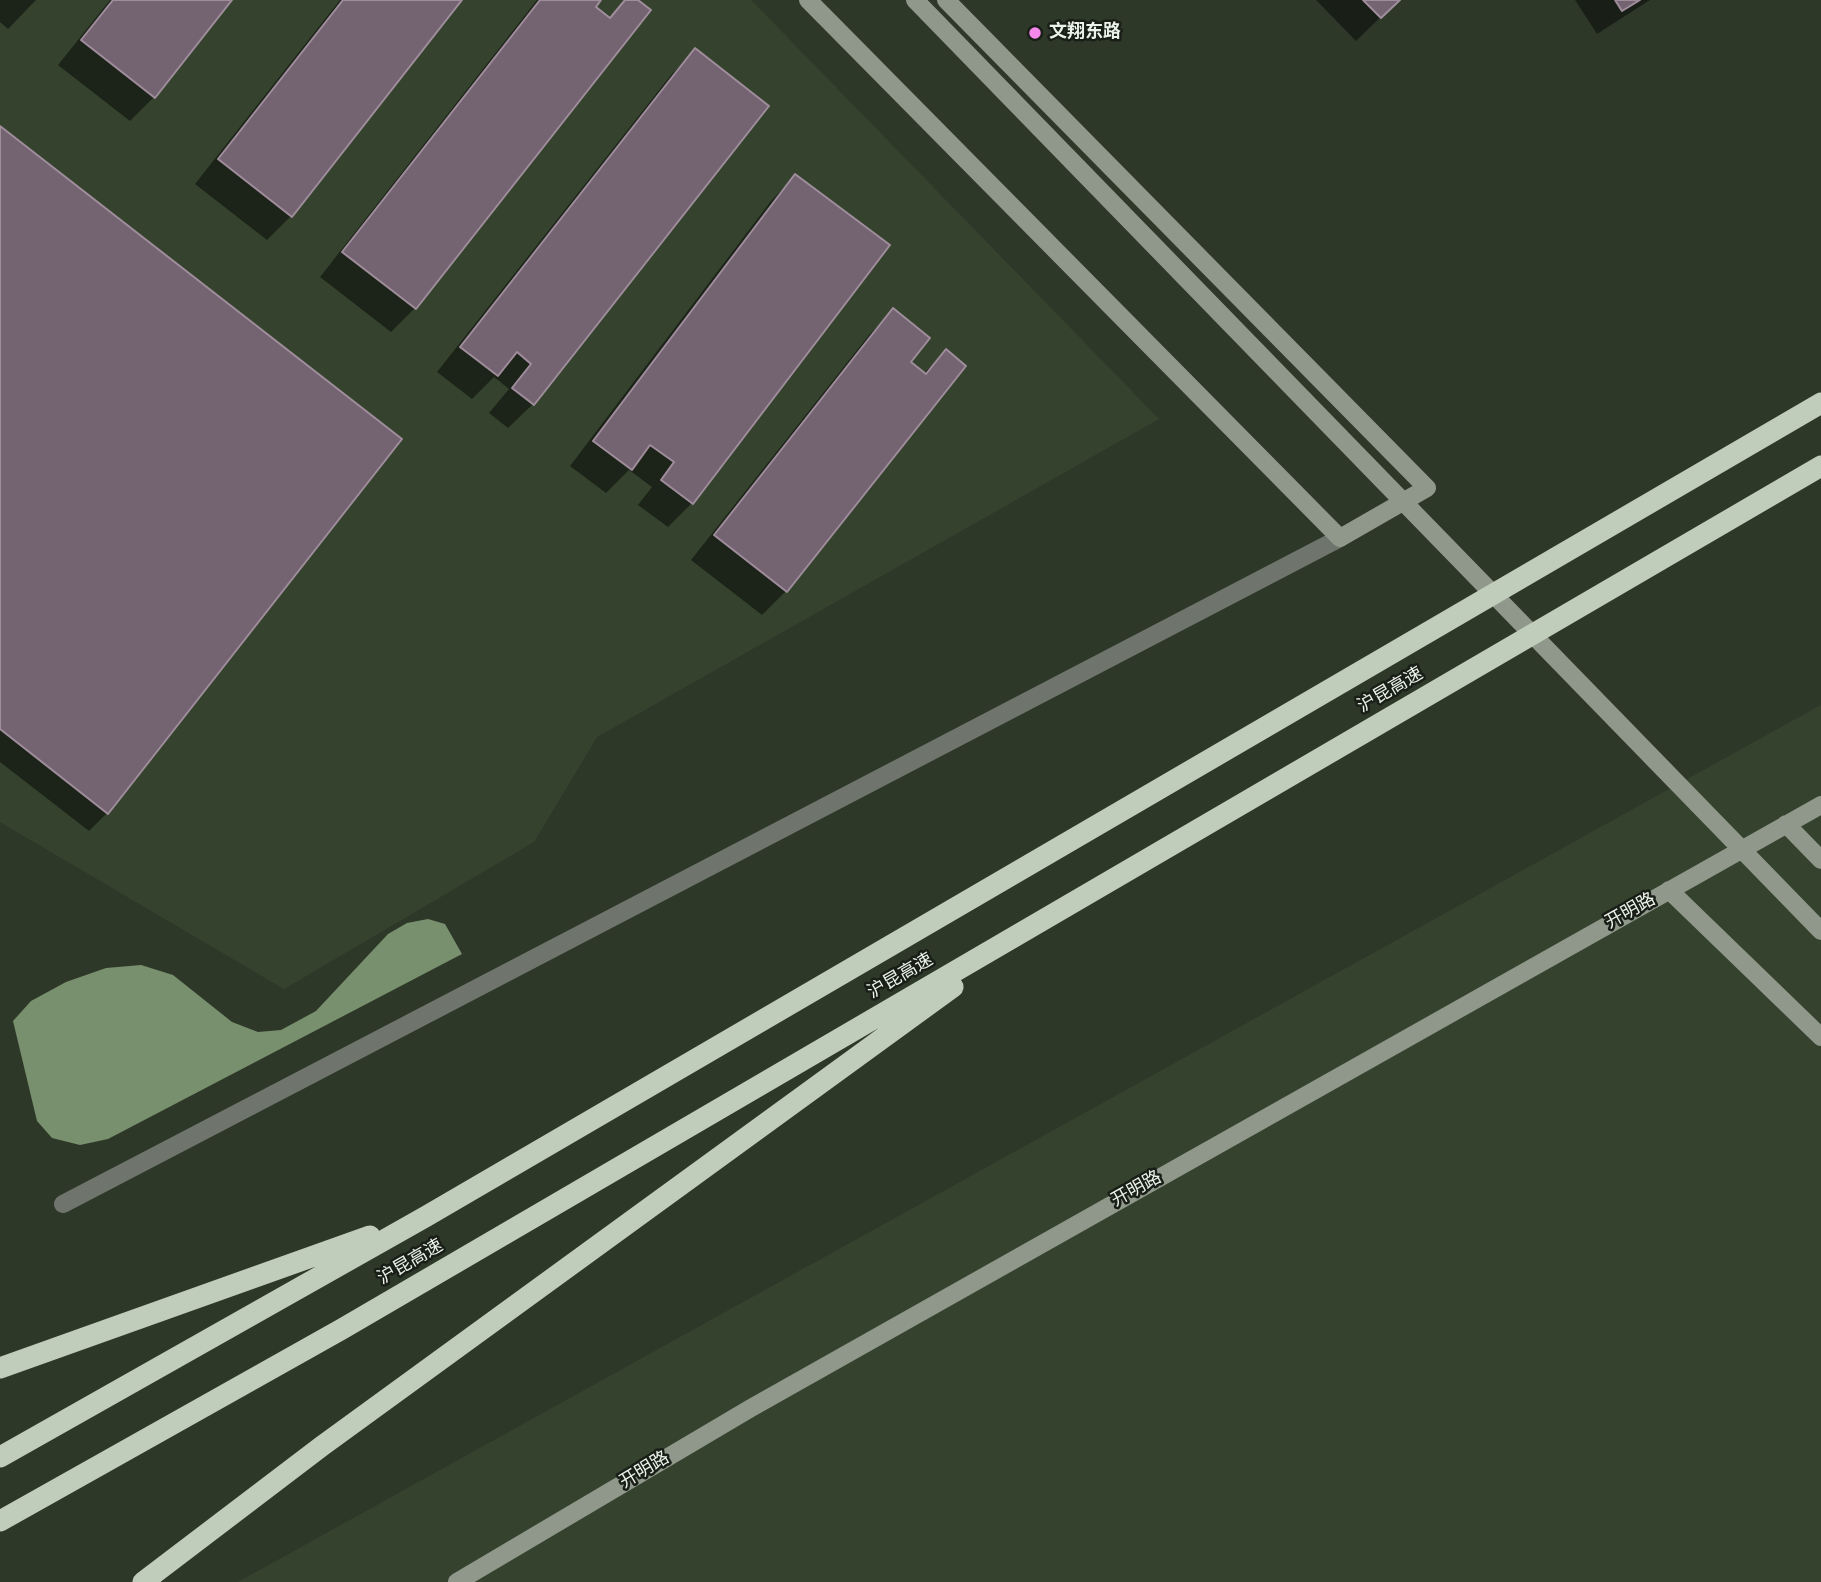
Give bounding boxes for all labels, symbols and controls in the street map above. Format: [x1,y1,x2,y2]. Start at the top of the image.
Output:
place label: 文翔东路 [1049,22,1121,44]
marker: 文翔东路 [1027,25,1043,41]
street label: 沪昆高速 [1354,664,1428,718]
street label: 开明路 [1602,889,1660,935]
street label: 沪昆高速 [864,950,938,1004]
street label: 开明路 [1108,1167,1166,1213]
street label: 沪昆高速 [374,1236,448,1290]
street label: 开明路 [616,1448,674,1494]

